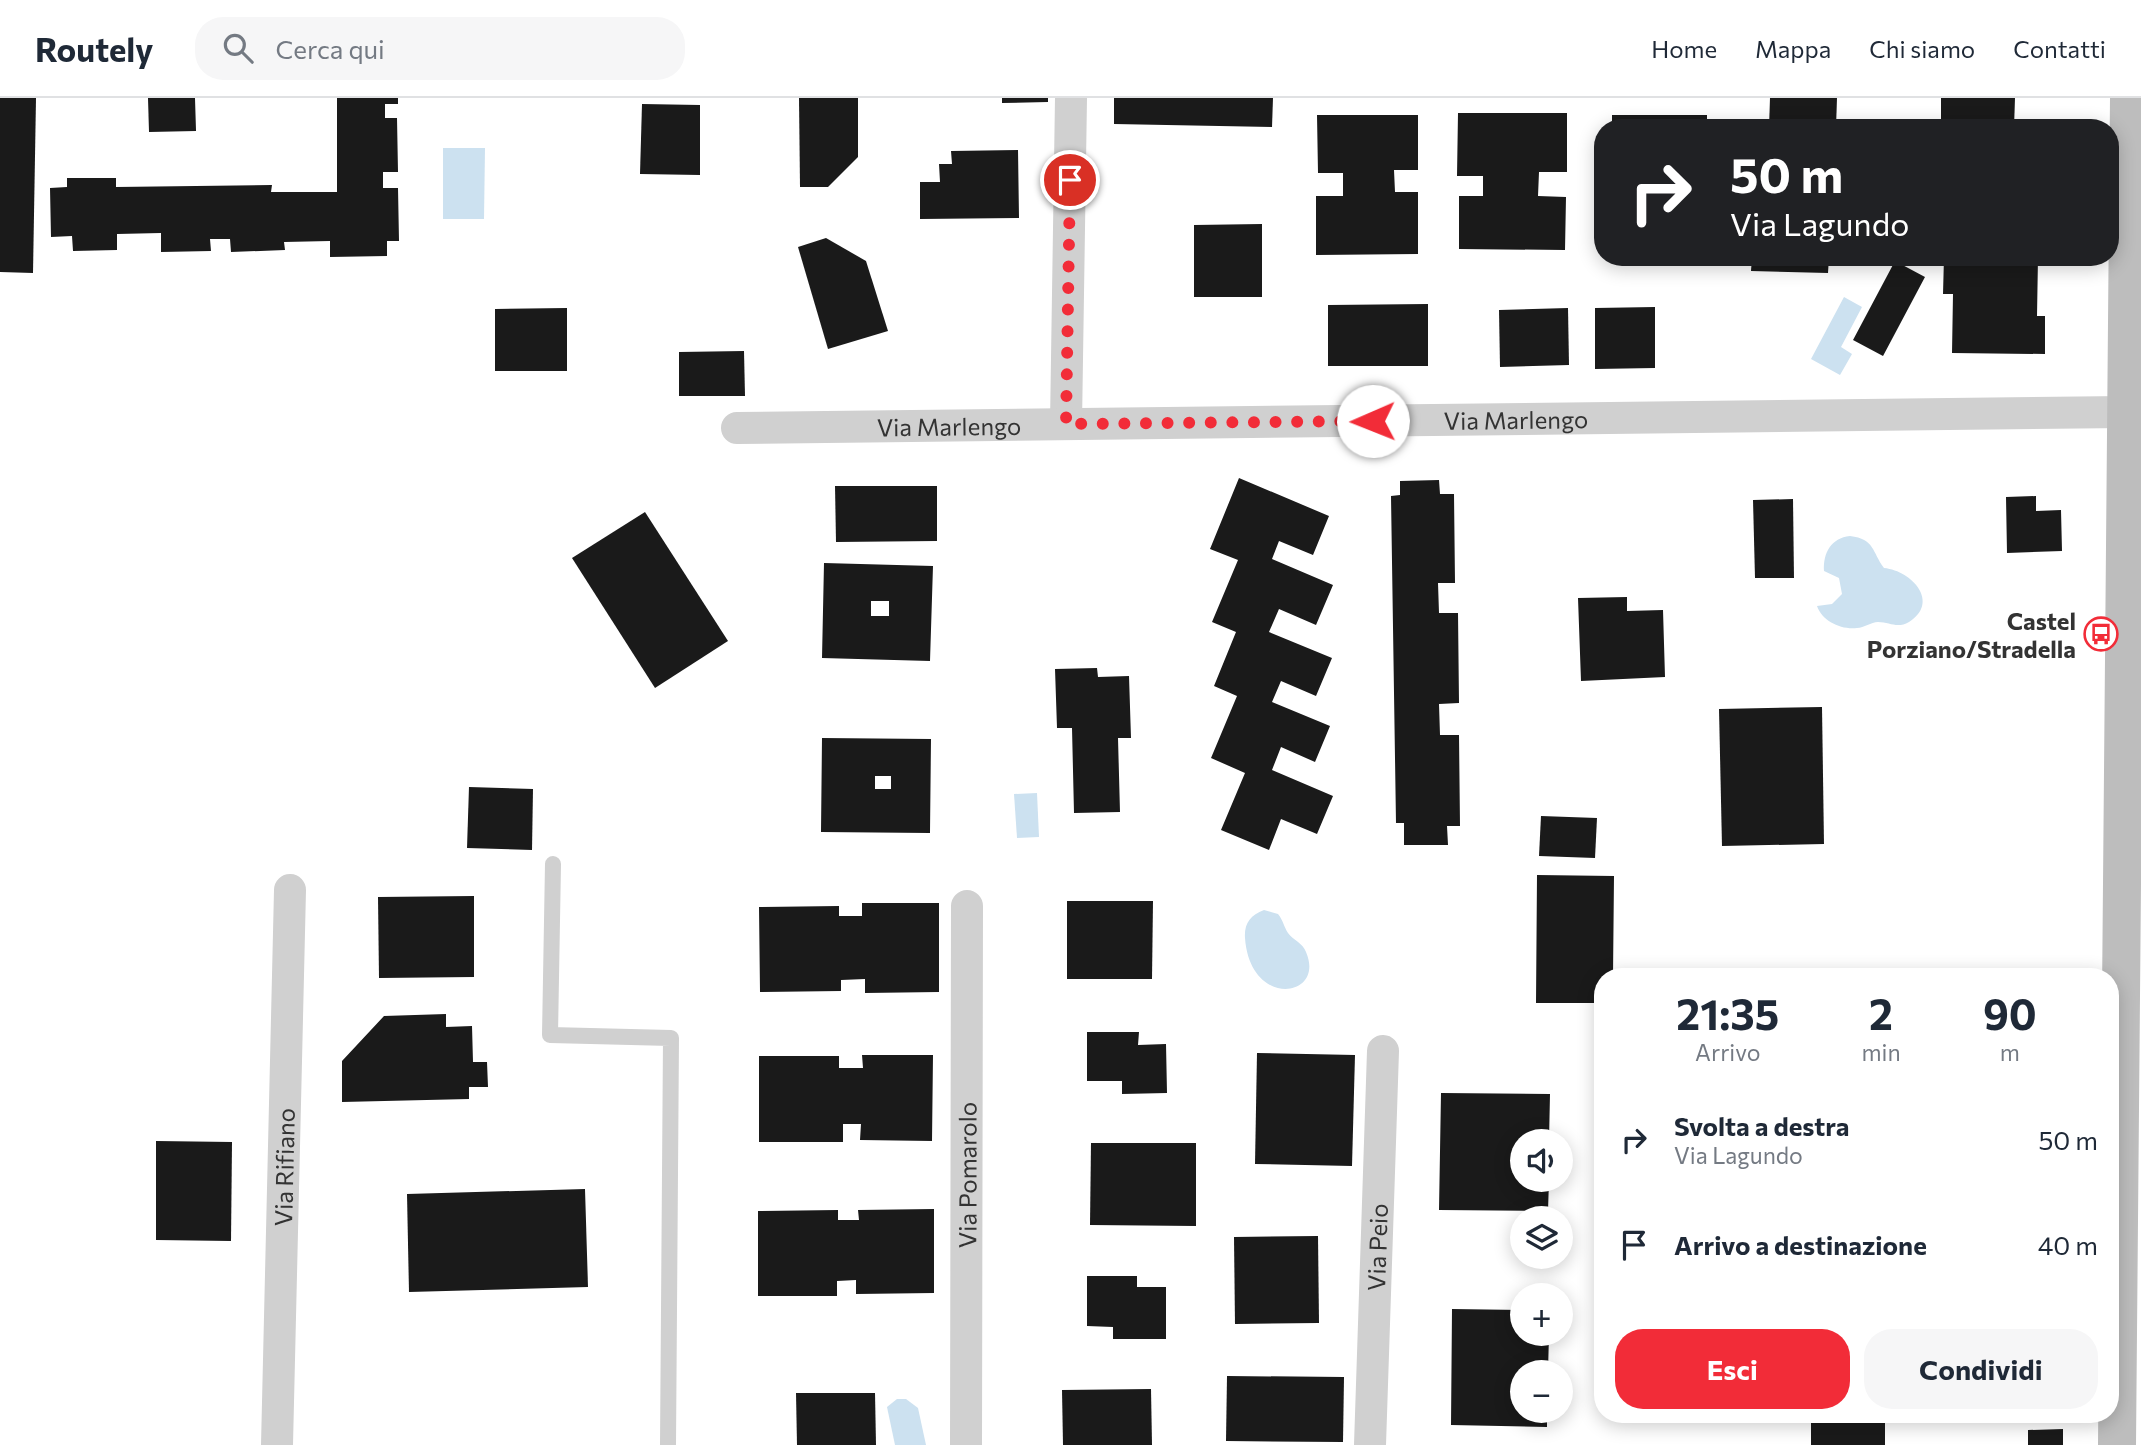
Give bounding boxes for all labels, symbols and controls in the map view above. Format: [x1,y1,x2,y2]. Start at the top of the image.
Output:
search box [195,17,685,80]
text: Routely [35,28,153,69]
icon: search [219,29,257,67]
text: Cerca qui [275,33,385,64]
text: Home [1651,34,1717,63]
text: Mappa [1755,34,1831,63]
text: Chi siamo [1869,34,1975,63]
text: Contatti [2013,34,2106,63]
text: 50 m [1730,143,1843,203]
icon: right [1615,147,1706,238]
pin [1040,150,1100,210]
icon: arrive [1051,161,1089,199]
text: Via Lagundo [1730,203,1909,243]
position arrow [1336,384,1410,458]
street label: Via Marlengo [1444,404,1588,434]
street label: Via Marlengo [877,410,1021,441]
place label: Castel Porziano/Stradella [1867,606,2076,663]
bus stop icon: Castel Porziano/Stradella [2082,615,2120,653]
text: 21:35 [1676,987,1779,1039]
text: 2 [1869,987,1893,1039]
text: 90 [1983,987,2037,1039]
text: Arrivo [1695,1038,1760,1066]
text: min [1861,1038,1901,1066]
text: m [2000,1038,2020,1066]
street label: Via Pomarolo [952,1102,981,1248]
street label: Via Rifiano [268,1108,299,1227]
text: Svolta a destra [1674,1110,1849,1141]
icon: right [1615,1121,1653,1159]
text: 50 m [2038,1124,2098,1155]
map controls [1510,1129,1573,1423]
button: sound [1510,1129,1573,1192]
text: Via Lagundo [1674,1141,1803,1169]
street label: Via Peio [1361,1203,1392,1291]
button: layers [1510,1206,1573,1269]
icon: arrive [1615,1226,1653,1264]
text: Arrivo a destinazione [1674,1229,1927,1260]
text: 40 m [2038,1229,2098,1260]
button: + [1510,1283,1573,1346]
button: Esci [1615,1329,1850,1409]
button: Condividi [1864,1329,2098,1409]
button: − [1510,1360,1573,1423]

